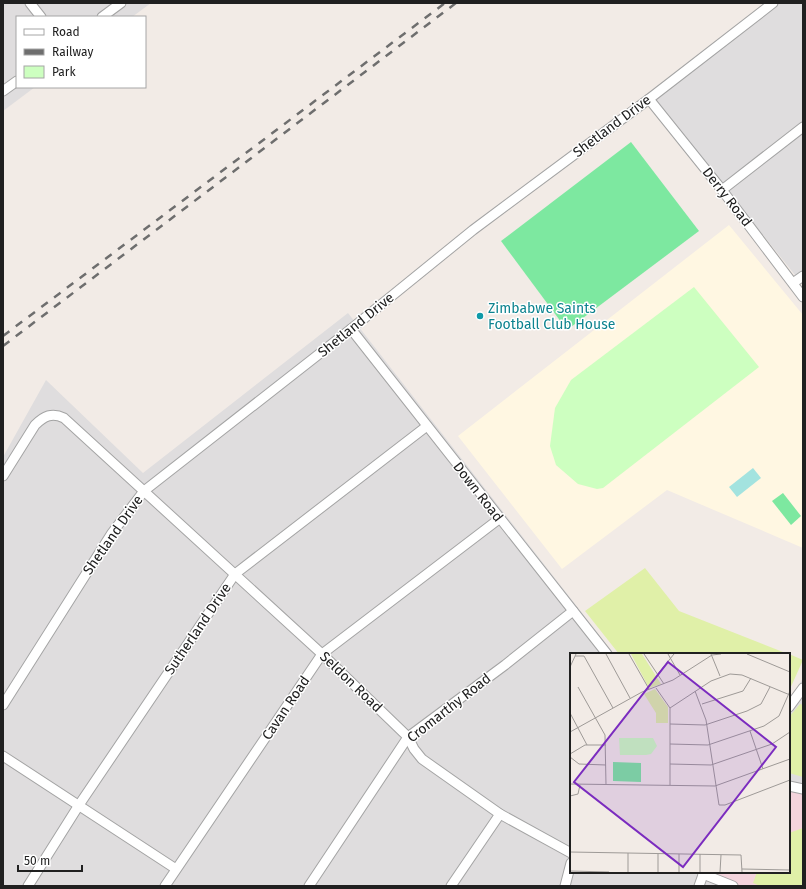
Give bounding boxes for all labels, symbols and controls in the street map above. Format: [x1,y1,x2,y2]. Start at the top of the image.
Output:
legend [16,16,146,88]
text: Road [52,25,80,39]
text: Railway [52,45,93,59]
text: Park [52,65,76,79]
street label: Shetland Drive [570,91,654,161]
street label: Derry Road [699,164,755,230]
street label: Shetland Drive [314,289,398,361]
place label: Zimbabwe Saints Football Club House [488,300,615,333]
marker: Zimbabwe Saints Football Club House [475,311,485,321]
street label: Down Road [449,459,507,525]
street label: Shetland Drive [79,492,147,578]
street label: Sutherland Drive [161,580,235,678]
street label: Seldon Road [316,648,386,716]
inset map [570,653,790,873]
street label: Cromarthy Road [404,670,494,746]
street label: Cavan Road [258,673,314,743]
scale bar [18,847,82,873]
text: 50 m [24,854,50,868]

